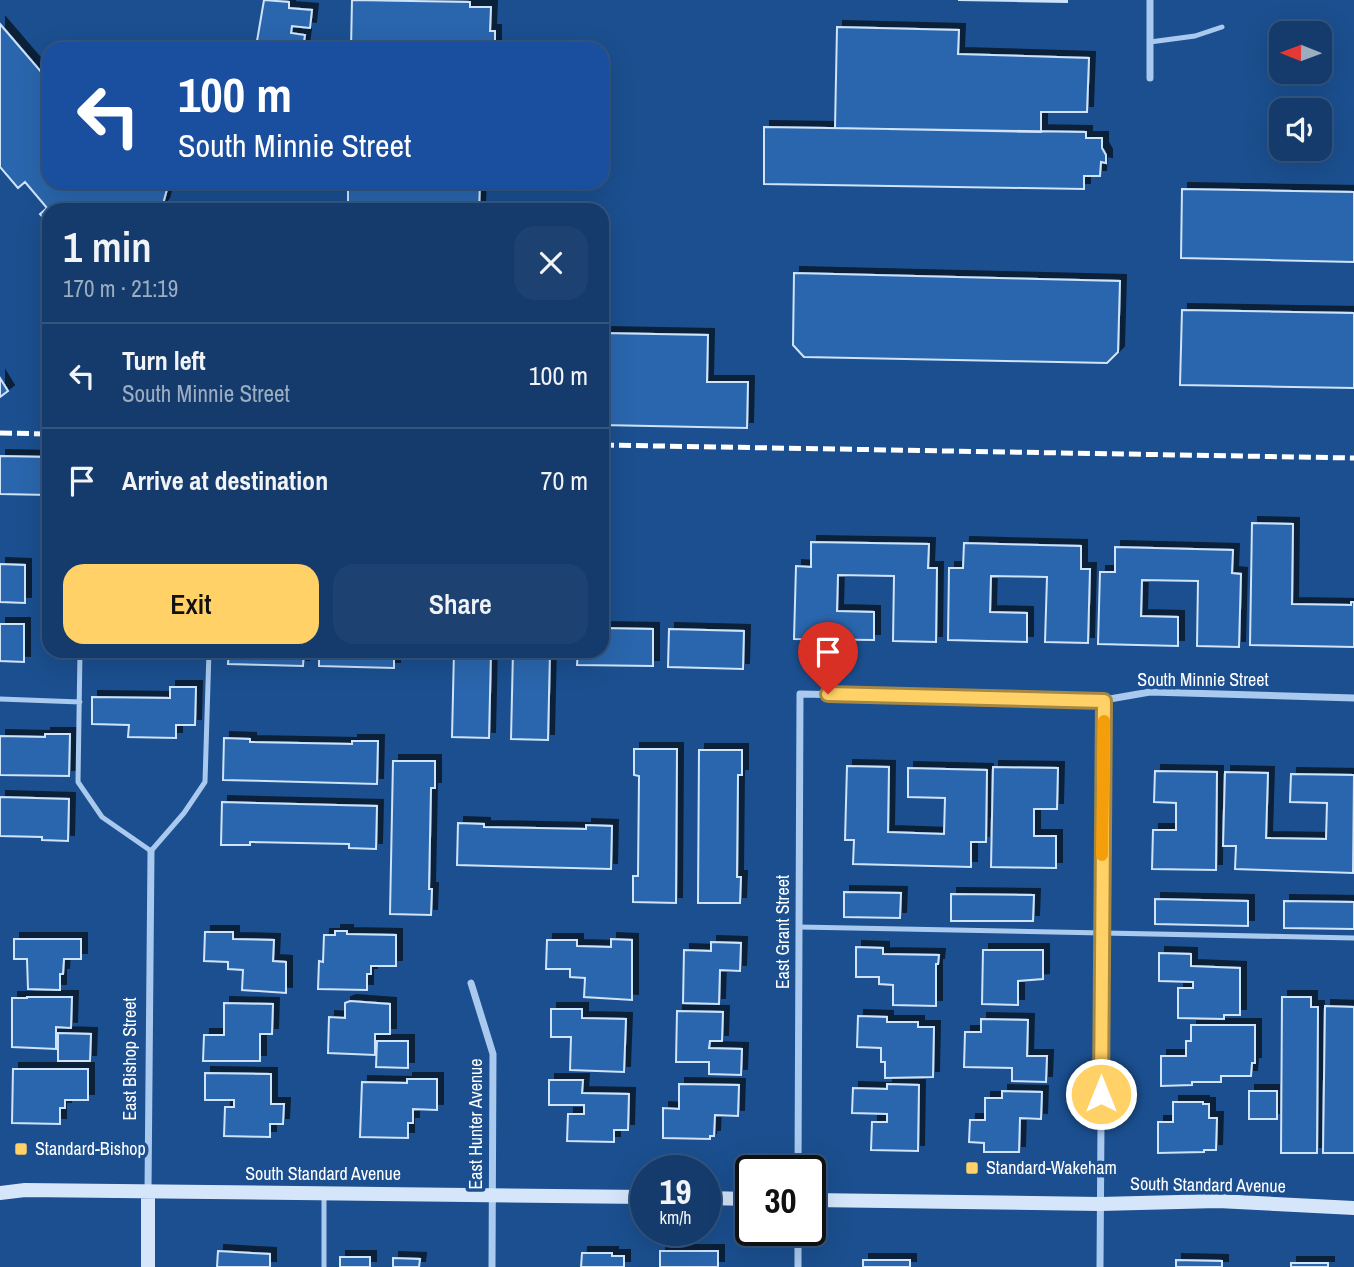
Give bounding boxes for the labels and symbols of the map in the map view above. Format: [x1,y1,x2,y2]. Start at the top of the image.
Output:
north arrow [1269,21,1332,84]
pin [798,622,858,694]
street label: South Minnie Street [1137,667,1269,692]
street label: East Grant Street [770,875,795,989]
street label: East Bishop Street [117,997,142,1121]
position arrow [1064,1057,1138,1131]
street label: East Hunter Avenue [463,1058,488,1190]
place label: Standard-Bishop [35,1136,146,1161]
marker: Standard-Bishop [13,1141,29,1157]
speed limit sign: 30 [735,1155,826,1246]
place label: Standard-Wakeham [986,1155,1117,1180]
marker: Standard-Wakeham [964,1160,980,1176]
street label: South Standard Avenue [245,1161,401,1186]
street label: South Standard Avenue [1130,1171,1286,1198]

